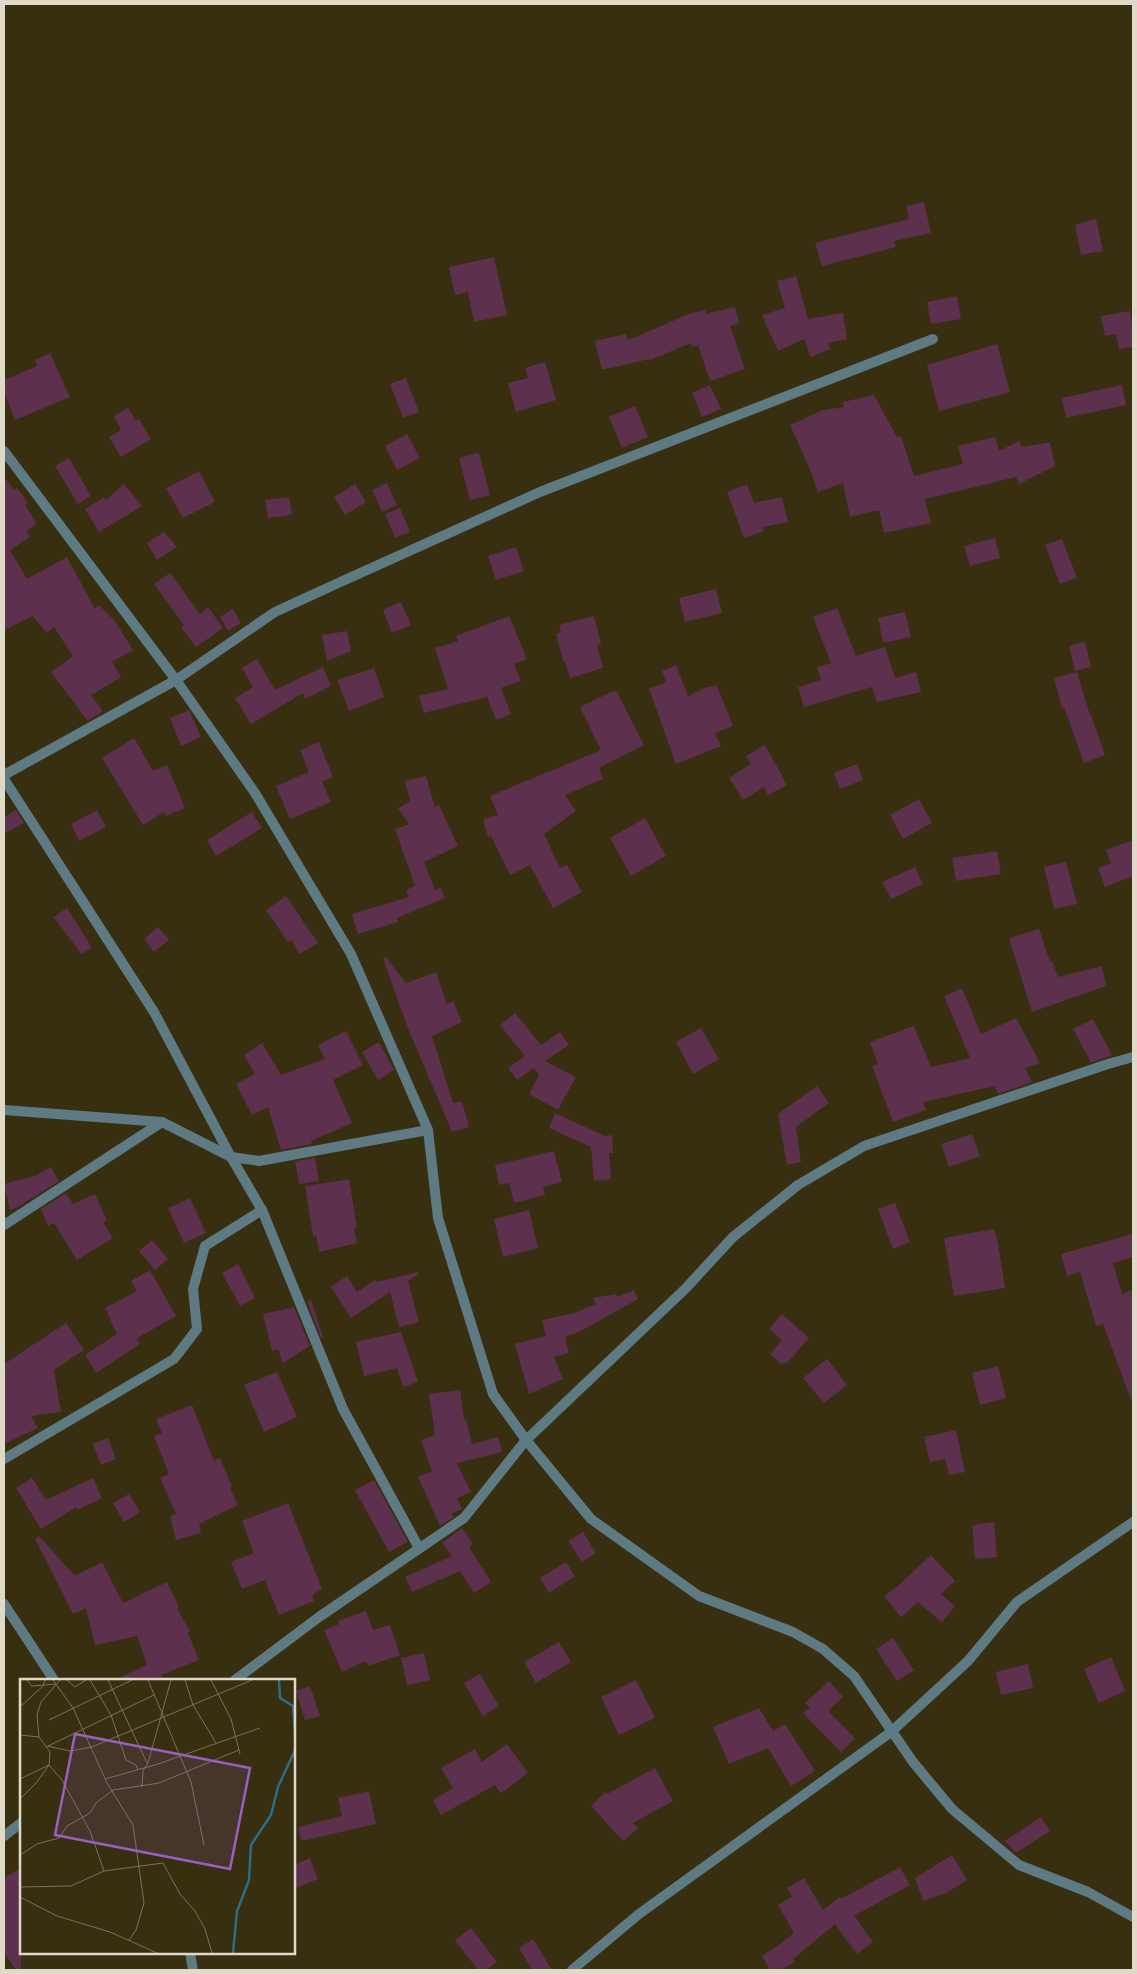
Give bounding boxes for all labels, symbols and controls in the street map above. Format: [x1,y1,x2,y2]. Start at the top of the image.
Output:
inset map [20,1679,295,1954]

